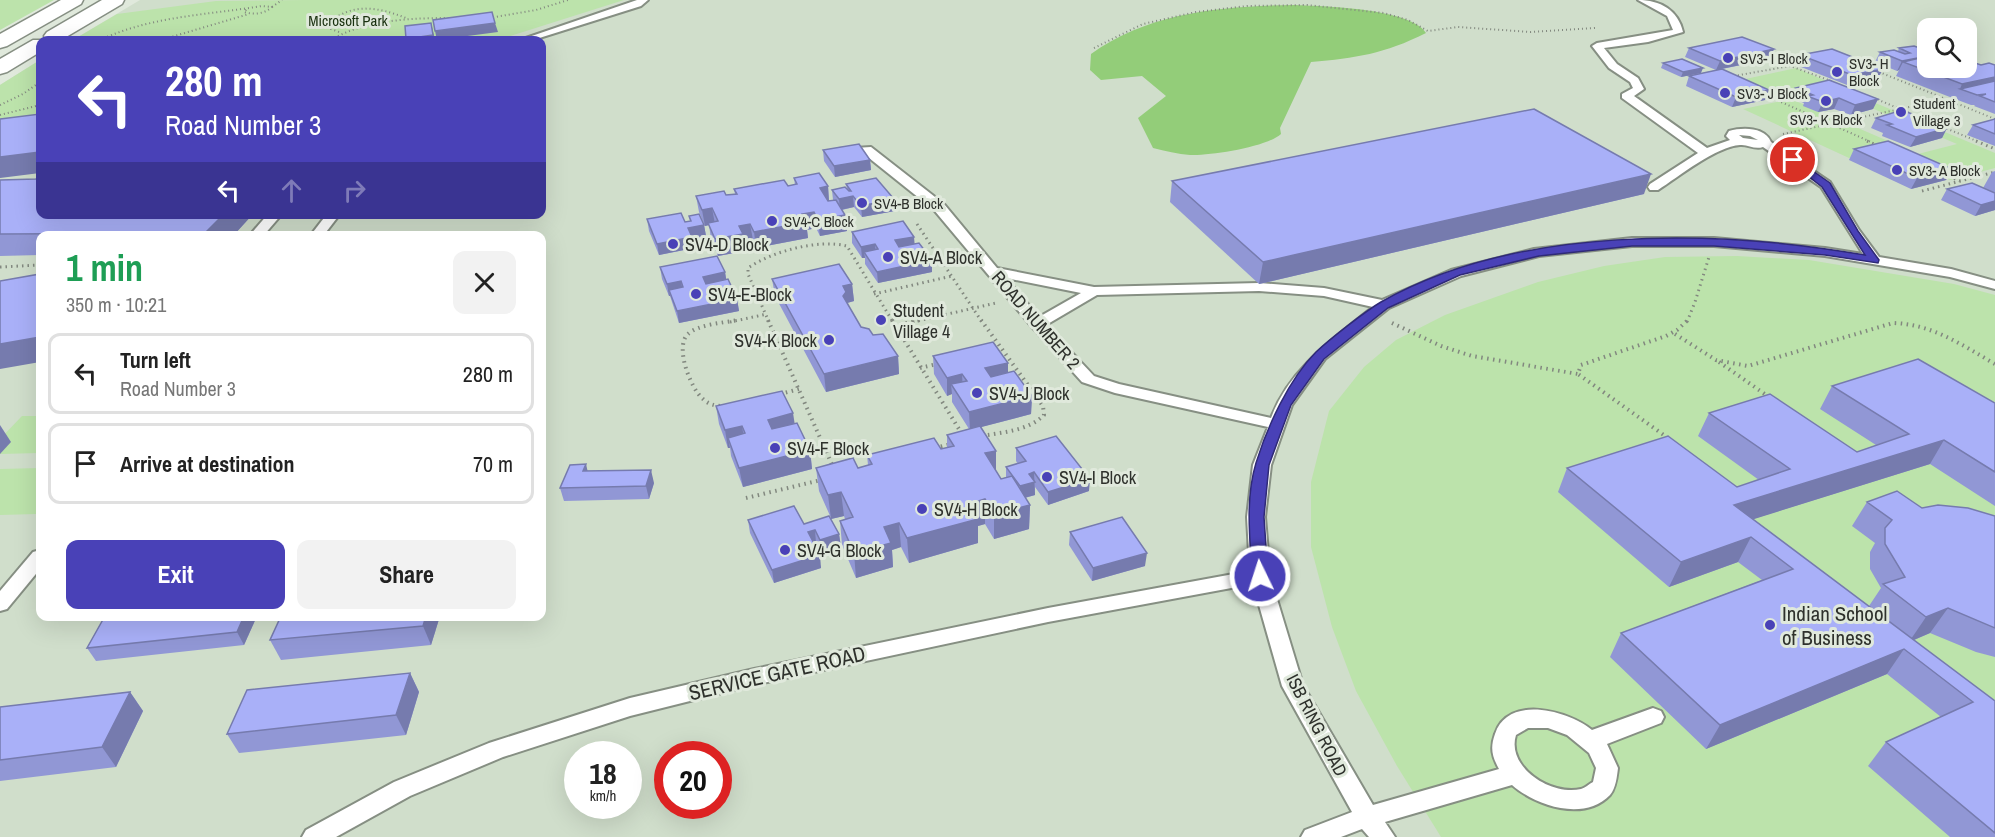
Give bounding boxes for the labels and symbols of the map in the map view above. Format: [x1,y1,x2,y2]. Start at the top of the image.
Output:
park label: Microsoft Park [308,10,388,31]
place label: SV3- I Block [1740,48,1809,69]
marker: SV3- I Block [1721,51,1735,65]
place label: SV3- H Block [1849,53,1889,91]
marker: SV3- H Block [1830,65,1844,79]
place label: SV3- J Block [1737,83,1808,104]
marker: SV3- J Block [1718,86,1732,100]
place label: Student Village 3 [1913,93,1961,131]
marker: SV3- K Block [1819,94,1833,108]
marker: Student Village 3 [1894,105,1908,119]
place label: SV3- K Block [1790,109,1863,130]
pin [1767,134,1818,185]
place label: SV3- A Block [1909,160,1981,181]
marker: SV3- A Block [1890,163,1904,177]
place label: SV4-B Block [874,193,944,214]
marker: SV4-B Block [855,196,869,210]
place label: SV4-C Block [784,211,855,232]
marker: SV4-C Block [765,214,779,228]
place label: SV4-D Block [685,232,769,257]
marker: SV4-D Block [666,237,680,251]
place label: SV4-A Block [900,245,983,270]
marker: SV4-A Block [881,250,895,264]
street label: ROAD NUMBER 2 [986,265,1086,375]
place label: SV4-E-Block [708,282,792,307]
marker: SV4-E-Block [689,287,703,301]
place label: Student Village 4 [893,298,950,344]
marker: Student Village 4 [874,313,888,327]
place label: SV4-K Block [734,328,818,353]
marker: SV4-K Block [822,333,836,347]
place label: SV4-J Block [989,381,1070,406]
marker: SV4-J Block [970,386,984,400]
place label: SV4-F Block [787,436,870,461]
marker: SV4-F Block [768,441,782,455]
place label: SV4-I Block [1059,465,1137,490]
marker: SV4-I Block [1040,470,1054,484]
place label: SV4-H Block [934,497,1018,522]
marker: SV4-H Block [915,502,929,516]
place label: SV4-G Block [797,538,882,563]
marker: SV4-G Block [778,543,792,557]
position arrow [1228,544,1292,608]
place label: Indian School of Business [1782,599,1887,652]
marker: Indian School of Business [1763,618,1777,632]
street label: SERVICE GATE ROAD [686,639,868,707]
street label: ISB RING ROAD [1281,670,1353,780]
speed limit sign: 20 [654,741,732,819]

